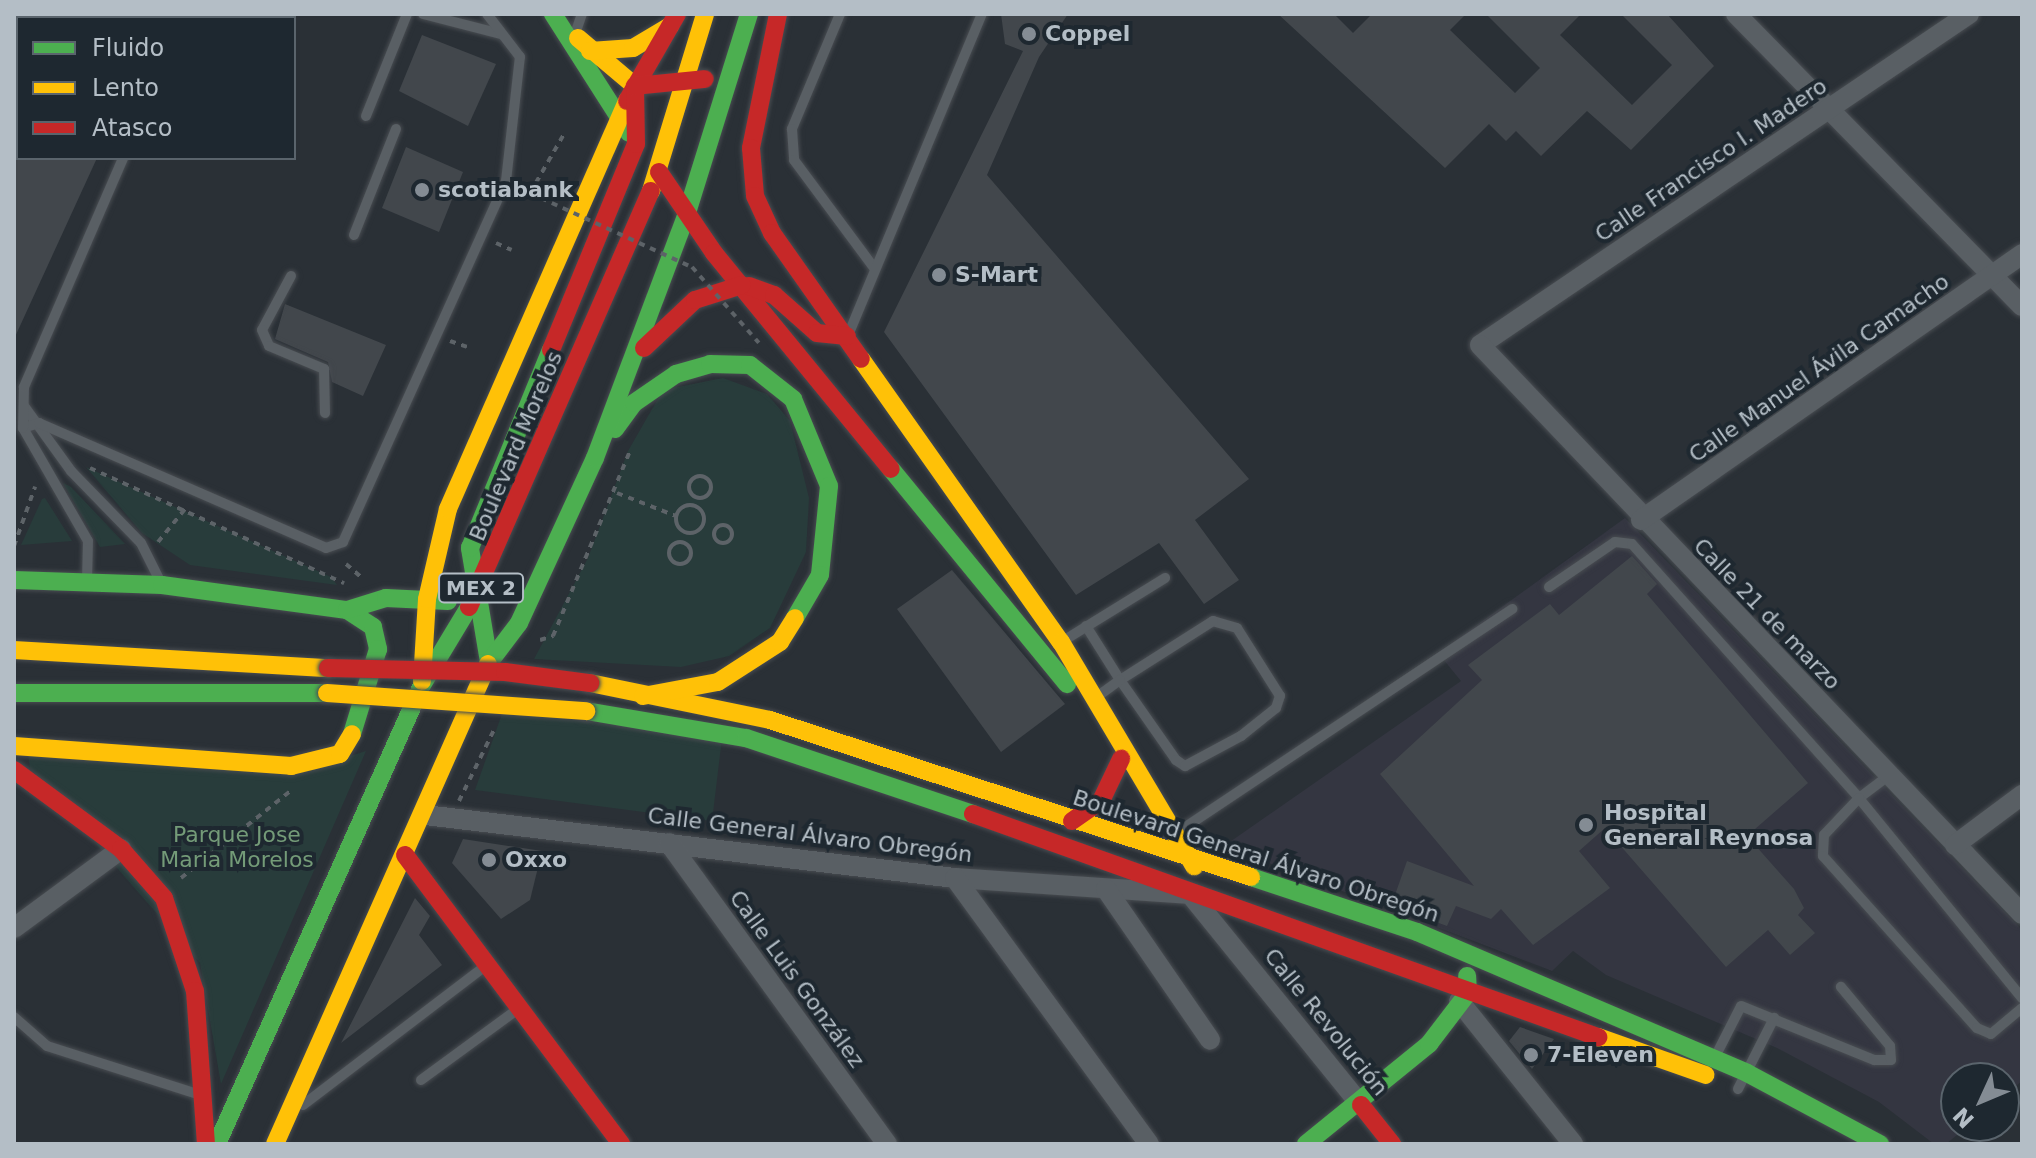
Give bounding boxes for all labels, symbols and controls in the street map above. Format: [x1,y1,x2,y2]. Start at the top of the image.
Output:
legend [16,16,296,160]
place label: Coppel [1045,21,1130,47]
marker: Coppel [1020,25,1038,43]
text: Fluido [92,34,164,62]
street label: Calle Francisco I. Madero [1590,73,1832,247]
text: Lento [92,74,159,102]
text: Atasco [92,114,173,142]
place label: scotiabank [438,177,573,203]
marker: scotiabank [413,181,431,199]
place label: S-Mart [955,262,1038,288]
marker: S-Mart [930,266,948,284]
street label: Calle Manuel Ávila Camacho [1684,268,1954,468]
street label: Boulevard Morelos [464,347,568,545]
street label: Calle 21 de marzo [1688,533,1846,695]
road number: MEX 2 [437,572,525,604]
street label: Boulevard General Álvaro Obregón [1070,784,1442,928]
place label: Hospital General Reynosa [1604,799,1813,850]
street label: Calle General Álvaro Obregón [646,802,974,868]
marker: Hospital General Reynosa [1575,814,1597,836]
park label: Parque Jose Maria Morelos [160,821,314,872]
place label: Oxxo [505,847,567,873]
marker: Oxxo [480,851,498,869]
street label: Calle Luis González [724,885,870,1073]
street label: Calle Revolución [1259,943,1393,1101]
place label: 7-Eleven [1547,1042,1654,1068]
marker: 7-Eleven [1522,1046,1540,1064]
north arrow [1940,1062,2020,1142]
text: N [1948,1102,1979,1133]

